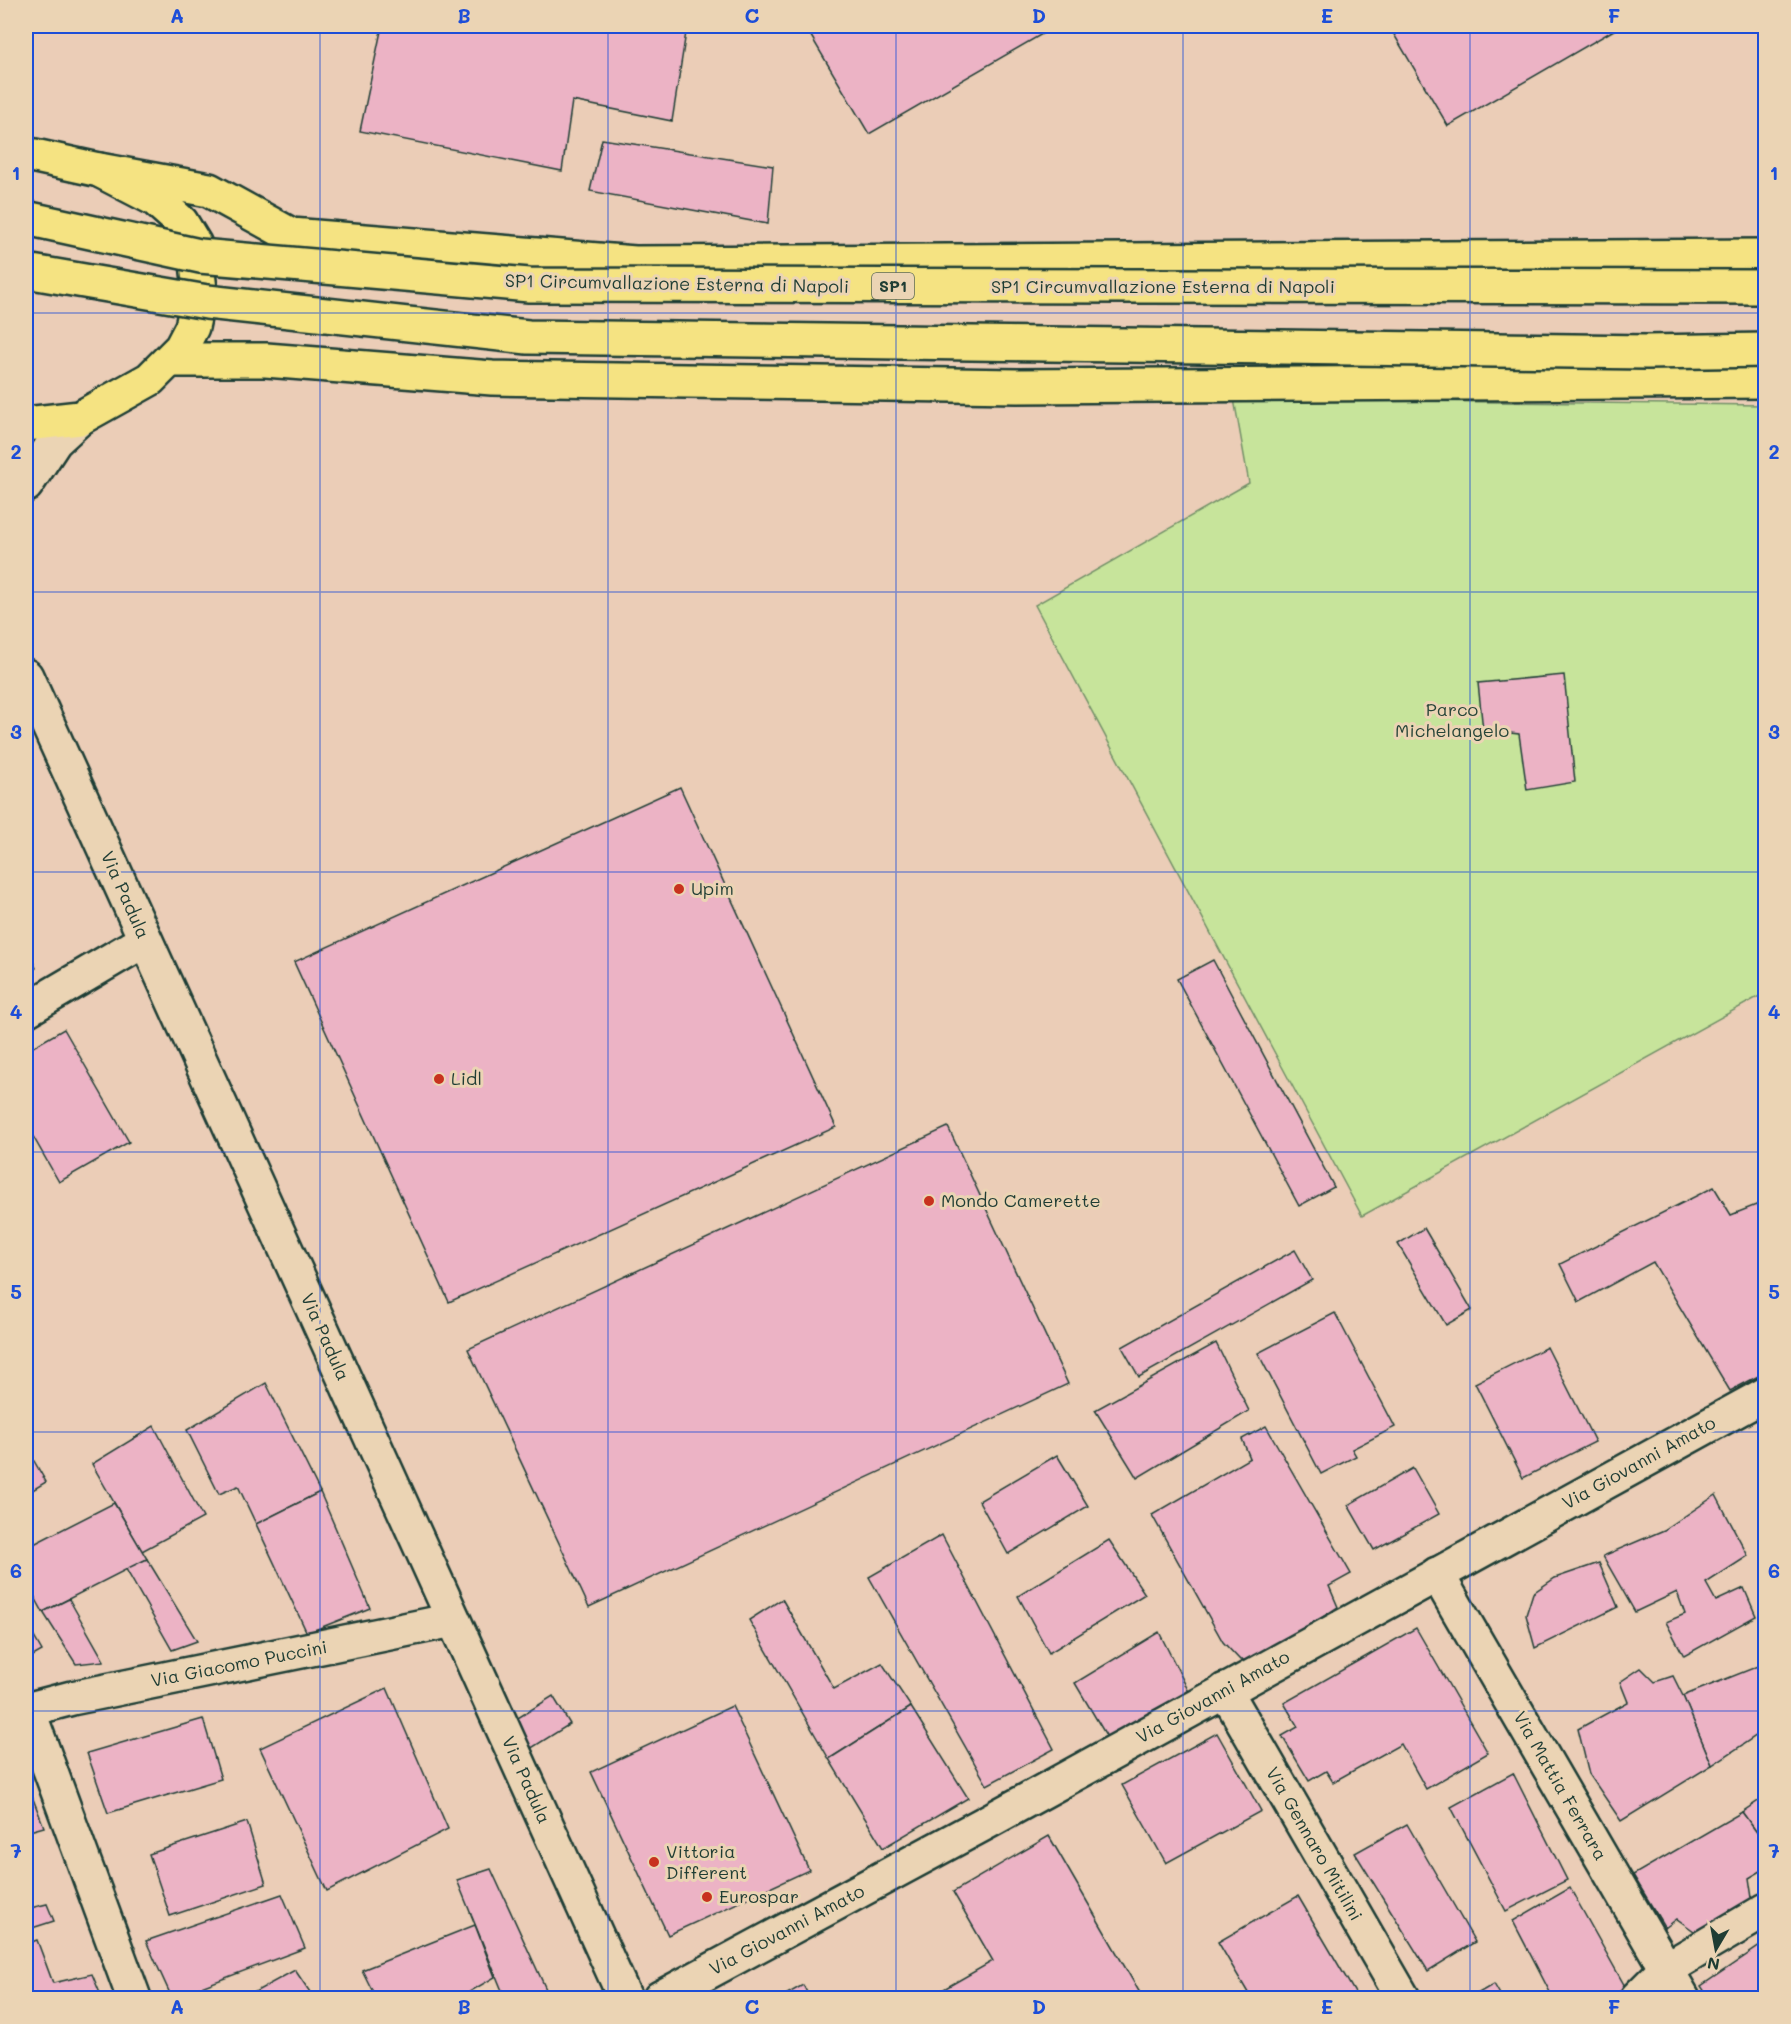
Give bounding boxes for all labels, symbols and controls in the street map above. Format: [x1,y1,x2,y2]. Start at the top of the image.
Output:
text: A [170,2,184,28]
text: B [457,2,471,28]
text: C [745,2,760,28]
text: D [1032,2,1046,28]
text: E [1321,2,1333,28]
text: F [1608,2,1621,28]
text: 1 [12,159,20,185]
text: 1 [1770,159,1778,185]
street label: SP1 Circumvallazione Esterna di Napoli [505,268,849,298]
road number: SP1 [872,273,914,299]
street label: SP1 Circumvallazione Esterna di Napoli [991,274,1335,298]
text: 2 [10,438,22,464]
text: 2 [1768,438,1780,464]
park label: Parco Michelangelo [1395,697,1509,742]
text: 3 [10,718,22,744]
text: 3 [1768,718,1780,744]
street label: Via Padula [96,847,156,942]
place label: Upim [691,876,734,900]
marker: Upim [672,882,686,896]
text: 4 [10,998,23,1024]
text: 4 [1768,998,1781,1024]
place label: Lidl [451,1066,482,1090]
marker: Lidl [432,1072,446,1086]
place label: Mondo Camerette [941,1188,1101,1212]
marker: Mondo Camerette [922,1194,936,1208]
text: 5 [10,1278,22,1304]
text: 5 [1768,1278,1780,1304]
street label: Via Padula [296,1289,356,1384]
street label: Via Giovanni Amato [1557,1410,1720,1514]
text: 6 [10,1557,22,1583]
text: 6 [1768,1557,1780,1583]
street label: Via Giacomo Puccini [149,1634,329,1692]
street label: Via Giovanni Amato [1131,1644,1294,1748]
street label: Via Mattia Ferrara [1508,1706,1613,1865]
street label: Via Padula [497,1732,557,1827]
street label: Via Gennaro Mitilini [1261,1762,1369,1925]
text: 7 [10,1837,22,1863]
text: 7 [1768,1837,1780,1863]
place label: Vittoria Different [666,1839,747,1884]
marker: Vittoria Different [647,1855,661,1869]
street label: Via Giovanni Amato [705,1878,868,1980]
place label: Eurospar [719,1884,799,1908]
marker: Eurospar [700,1890,714,1904]
north arrow [1686,1919,1746,1979]
text: N [1705,1953,1721,1976]
text: A [170,1993,184,2019]
text: B [457,1993,471,2019]
text: C [745,1993,760,2019]
text: D [1032,1993,1046,2019]
text: E [1321,1993,1333,2019]
text: F [1608,1993,1621,2019]

